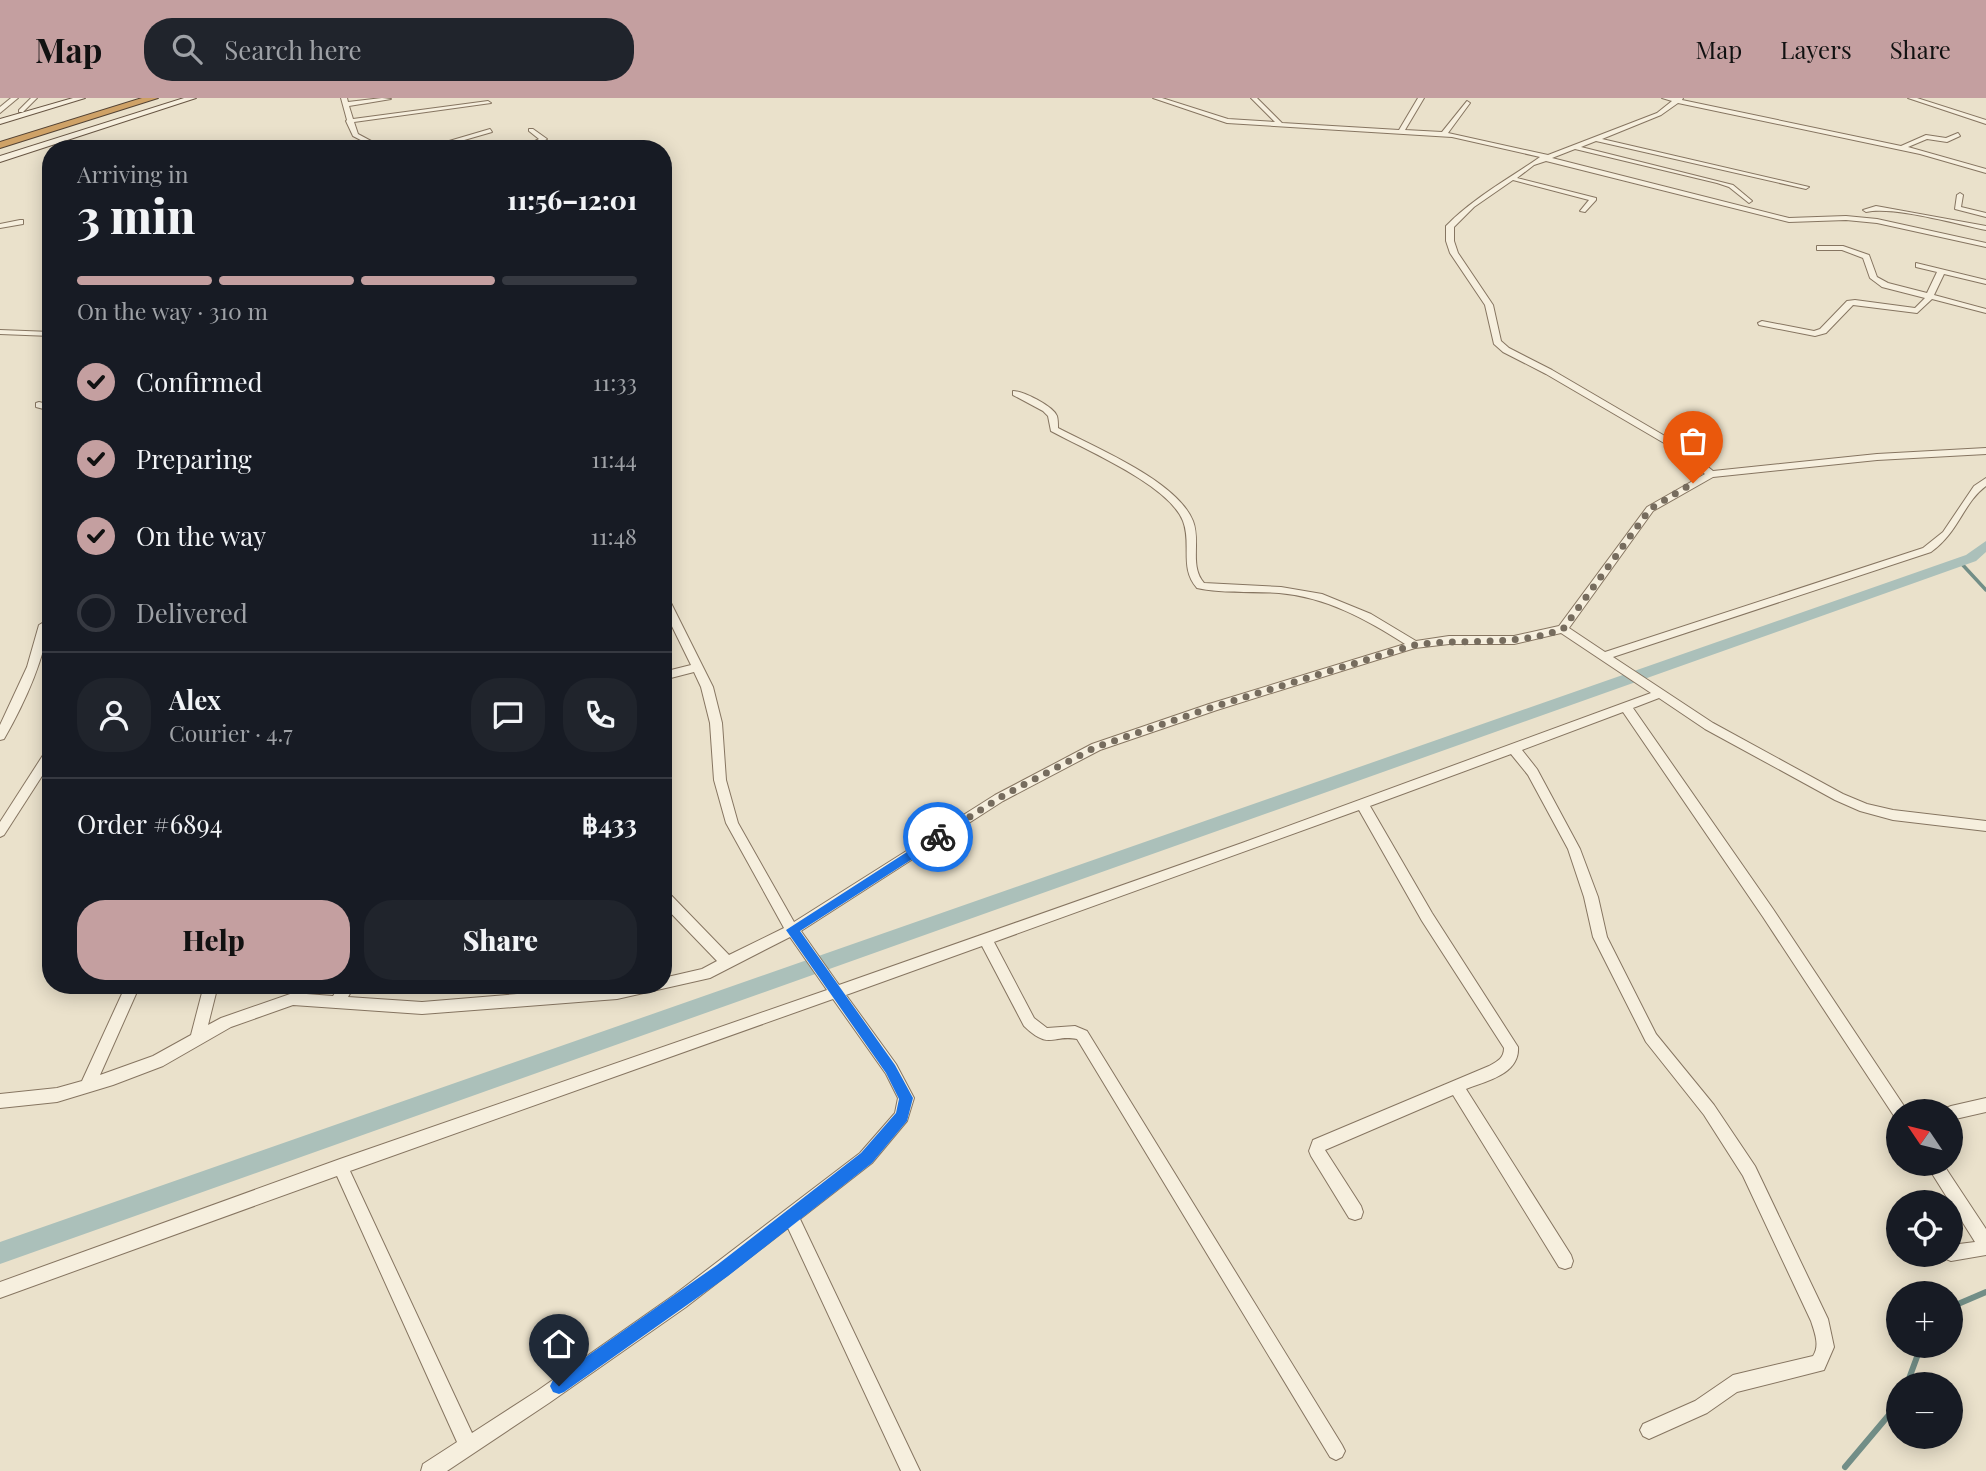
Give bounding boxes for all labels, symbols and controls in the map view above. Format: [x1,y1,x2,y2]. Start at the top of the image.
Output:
search box [144,18,634,81]
text: Map [35,27,102,71]
icon: search [168,30,206,68]
text: Search here [224,32,362,67]
text: Map [1696,33,1742,65]
text: Layers [1780,33,1852,65]
text: Share [1890,33,1951,65]
text: Arriving in [77,158,189,189]
text: 11:56–12:01 [507,182,637,217]
text: 3 min [77,184,195,246]
text: On the way · 310 m [77,295,268,326]
icon: check [77,363,115,401]
text: Confirmed [136,364,263,399]
text: 11:33 [593,366,637,397]
pin [1663,411,1723,483]
icon: bag [1674,422,1712,460]
icon: check [77,440,115,478]
text: Preparing [136,441,252,476]
text: 11:44 [591,443,637,474]
icon: check [77,517,115,555]
text: On the way [136,518,266,553]
text: 11:48 [591,520,637,551]
text: Delivered [136,595,248,630]
button: person [77,678,151,752]
button: chat [471,678,545,752]
button: phone [563,678,637,752]
text: Alex [169,682,221,717]
text: Courier · 4.7 [169,717,293,748]
courier [903,802,973,872]
text: Order #6894 [77,806,223,841]
text: ฿433 [582,806,637,841]
icon: bike [919,818,957,856]
button: Help [77,900,350,980]
button: Share [364,900,637,980]
north arrow [1886,1099,1964,1176]
map controls [1886,1099,1963,1449]
button: locate [1886,1190,1963,1267]
button: + [1886,1281,1963,1358]
pin [529,1314,589,1386]
icon: home [540,1325,578,1363]
button: − [1886,1372,1963,1449]

